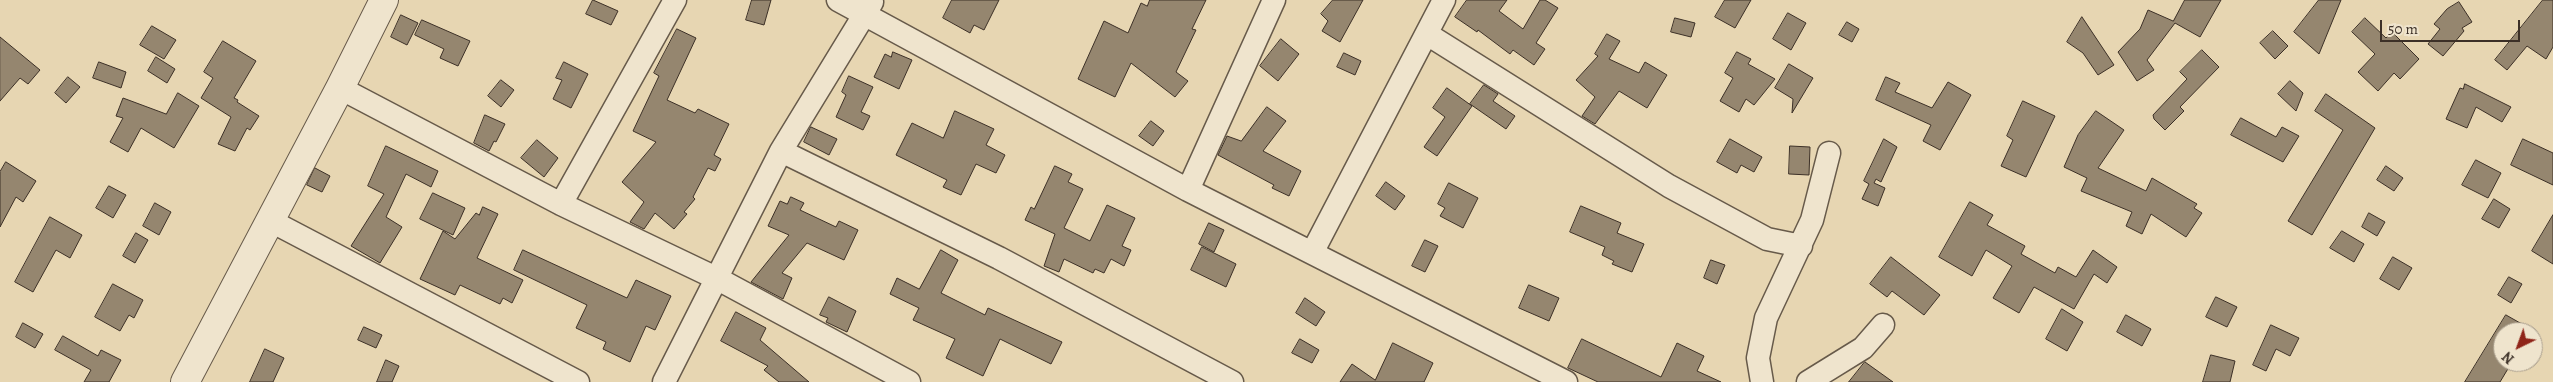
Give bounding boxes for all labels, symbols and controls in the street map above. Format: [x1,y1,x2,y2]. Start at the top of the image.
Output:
scale bar [2383,10,2523,42]
text: 50 m [2388,19,2418,39]
north arrow [2493,322,2543,372]
text: N [2498,347,2518,368]

